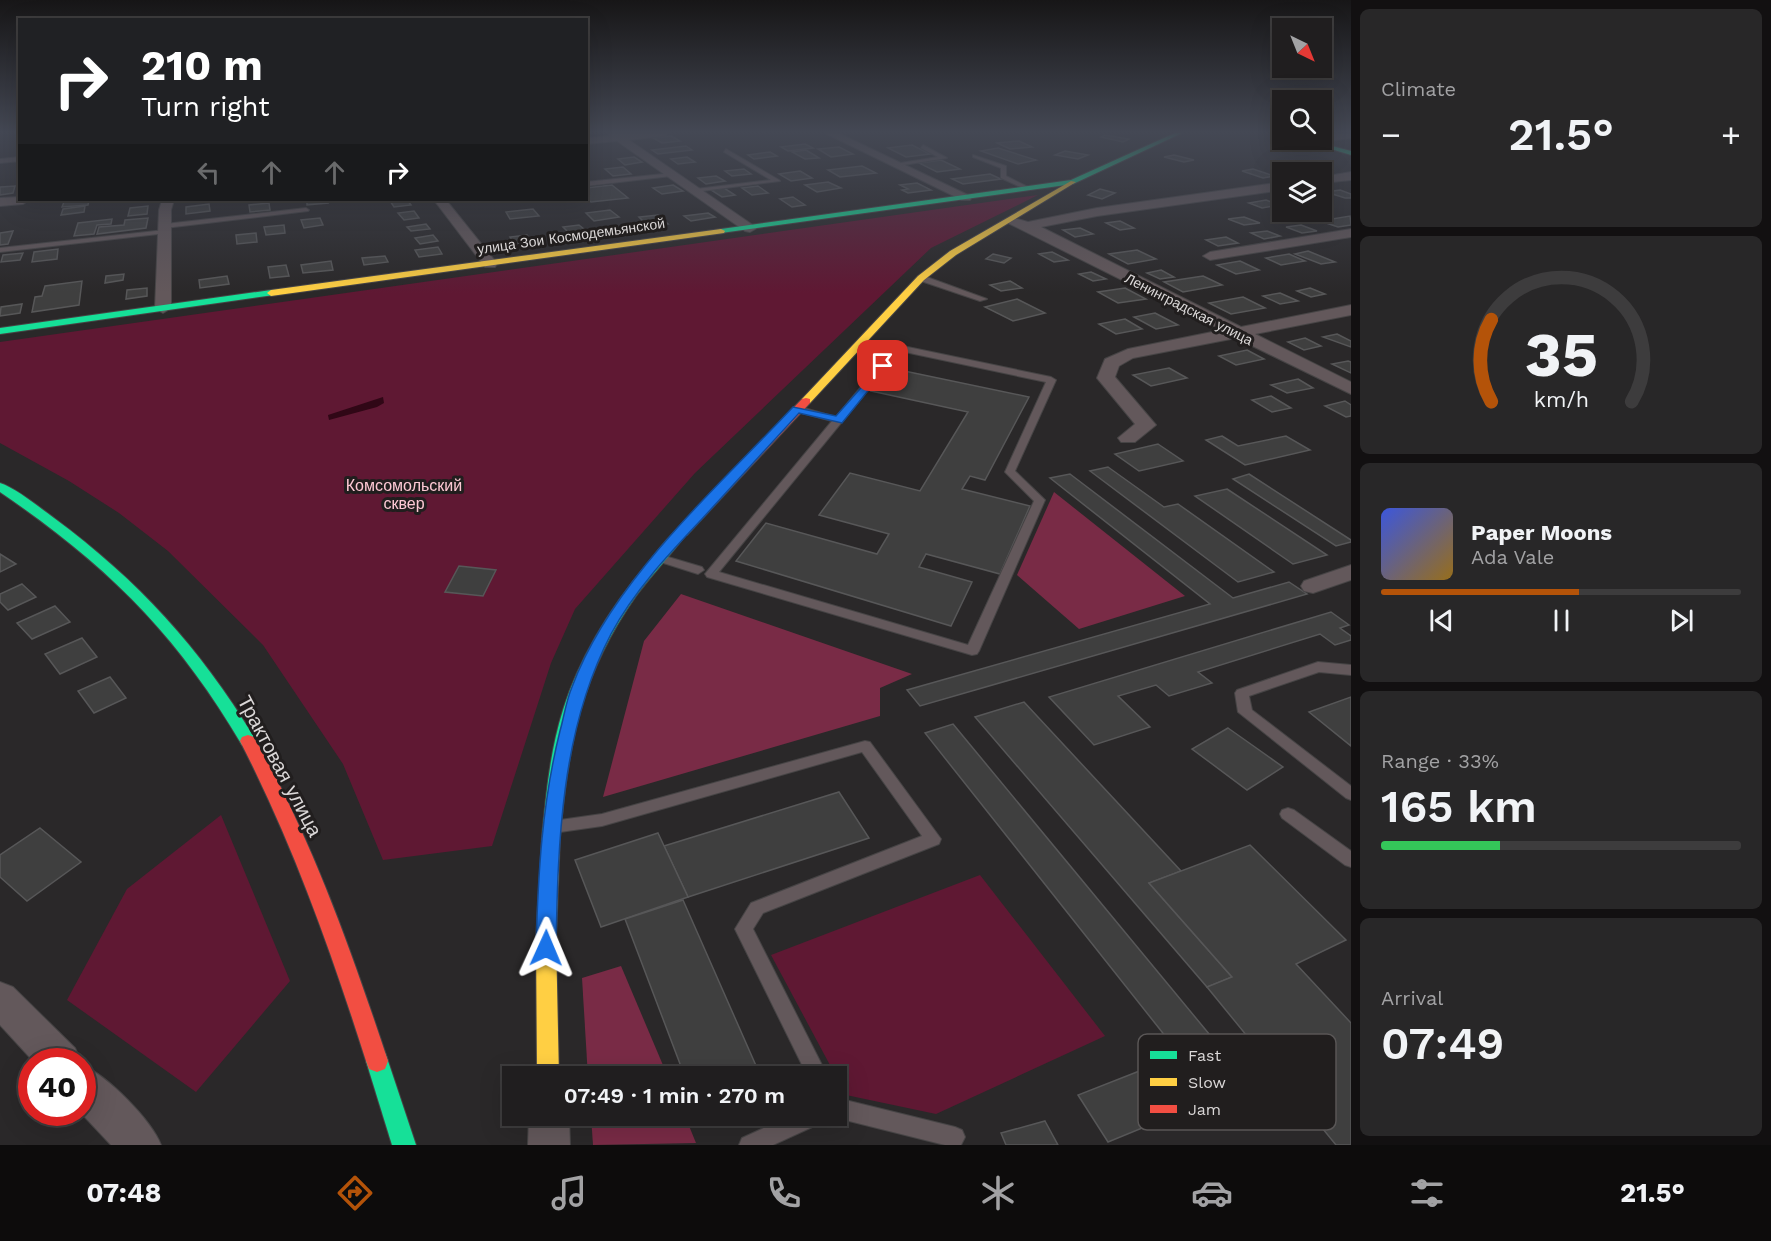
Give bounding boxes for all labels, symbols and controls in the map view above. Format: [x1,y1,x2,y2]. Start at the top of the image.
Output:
north arrow [1272,18,1332,78]
map controls [1272,18,1332,222]
text: 210 m [141,41,263,90]
icon: right [42,42,120,120]
text: Climate [1381,77,1456,101]
button: search [1272,90,1332,150]
text: Turn right [141,91,270,123]
text: 21.5° [1508,108,1614,161]
text: − [1381,115,1401,154]
text: + [1721,115,1741,154]
icon: left [192,156,225,189]
icon: ahead [255,156,288,189]
icon: ahead [318,156,351,189]
icon: right [381,156,414,189]
button: layers [1272,162,1332,222]
street label: улица Зои Космодемьянской [476,215,666,257]
street label: Ленинградская улица [1122,270,1256,348]
text: 35 [1524,318,1598,391]
pin [857,340,908,391]
icon: arrive [866,349,899,382]
text: km/h [1533,388,1589,413]
park label: Комсомольский сквер [346,476,462,513]
text: Paper Moons [1471,520,1612,545]
text: Ada Vale [1471,545,1554,569]
icon: previous [1425,604,1458,637]
icon: pause [1545,604,1578,637]
icon: next [1665,604,1698,637]
street label: Трактовая улица [233,691,328,842]
text: Range · 33% [1381,749,1499,773]
text: 165 km [1381,780,1537,833]
position arrow [514,916,578,980]
text: Arrival [1381,986,1443,1010]
text: 07:49 [1381,1017,1504,1070]
legend [1138,1034,1336,1130]
text: Fast [1188,1046,1221,1065]
speed limit sign: 40 [18,1048,96,1126]
text: Slow [1188,1073,1226,1092]
text: 07:49 · 1 min · 270 m [564,1083,785,1108]
text: Jam [1188,1100,1221,1119]
icon: directions [334,1172,376,1214]
icon: music [548,1172,590,1214]
icon: phone [763,1172,805,1214]
icon: climate [977,1172,1019,1214]
icon: car [1191,1172,1233,1214]
icon: filters [1406,1172,1448,1214]
text: 07:48 [86,1177,161,1209]
text: 21.5° [1620,1177,1685,1209]

